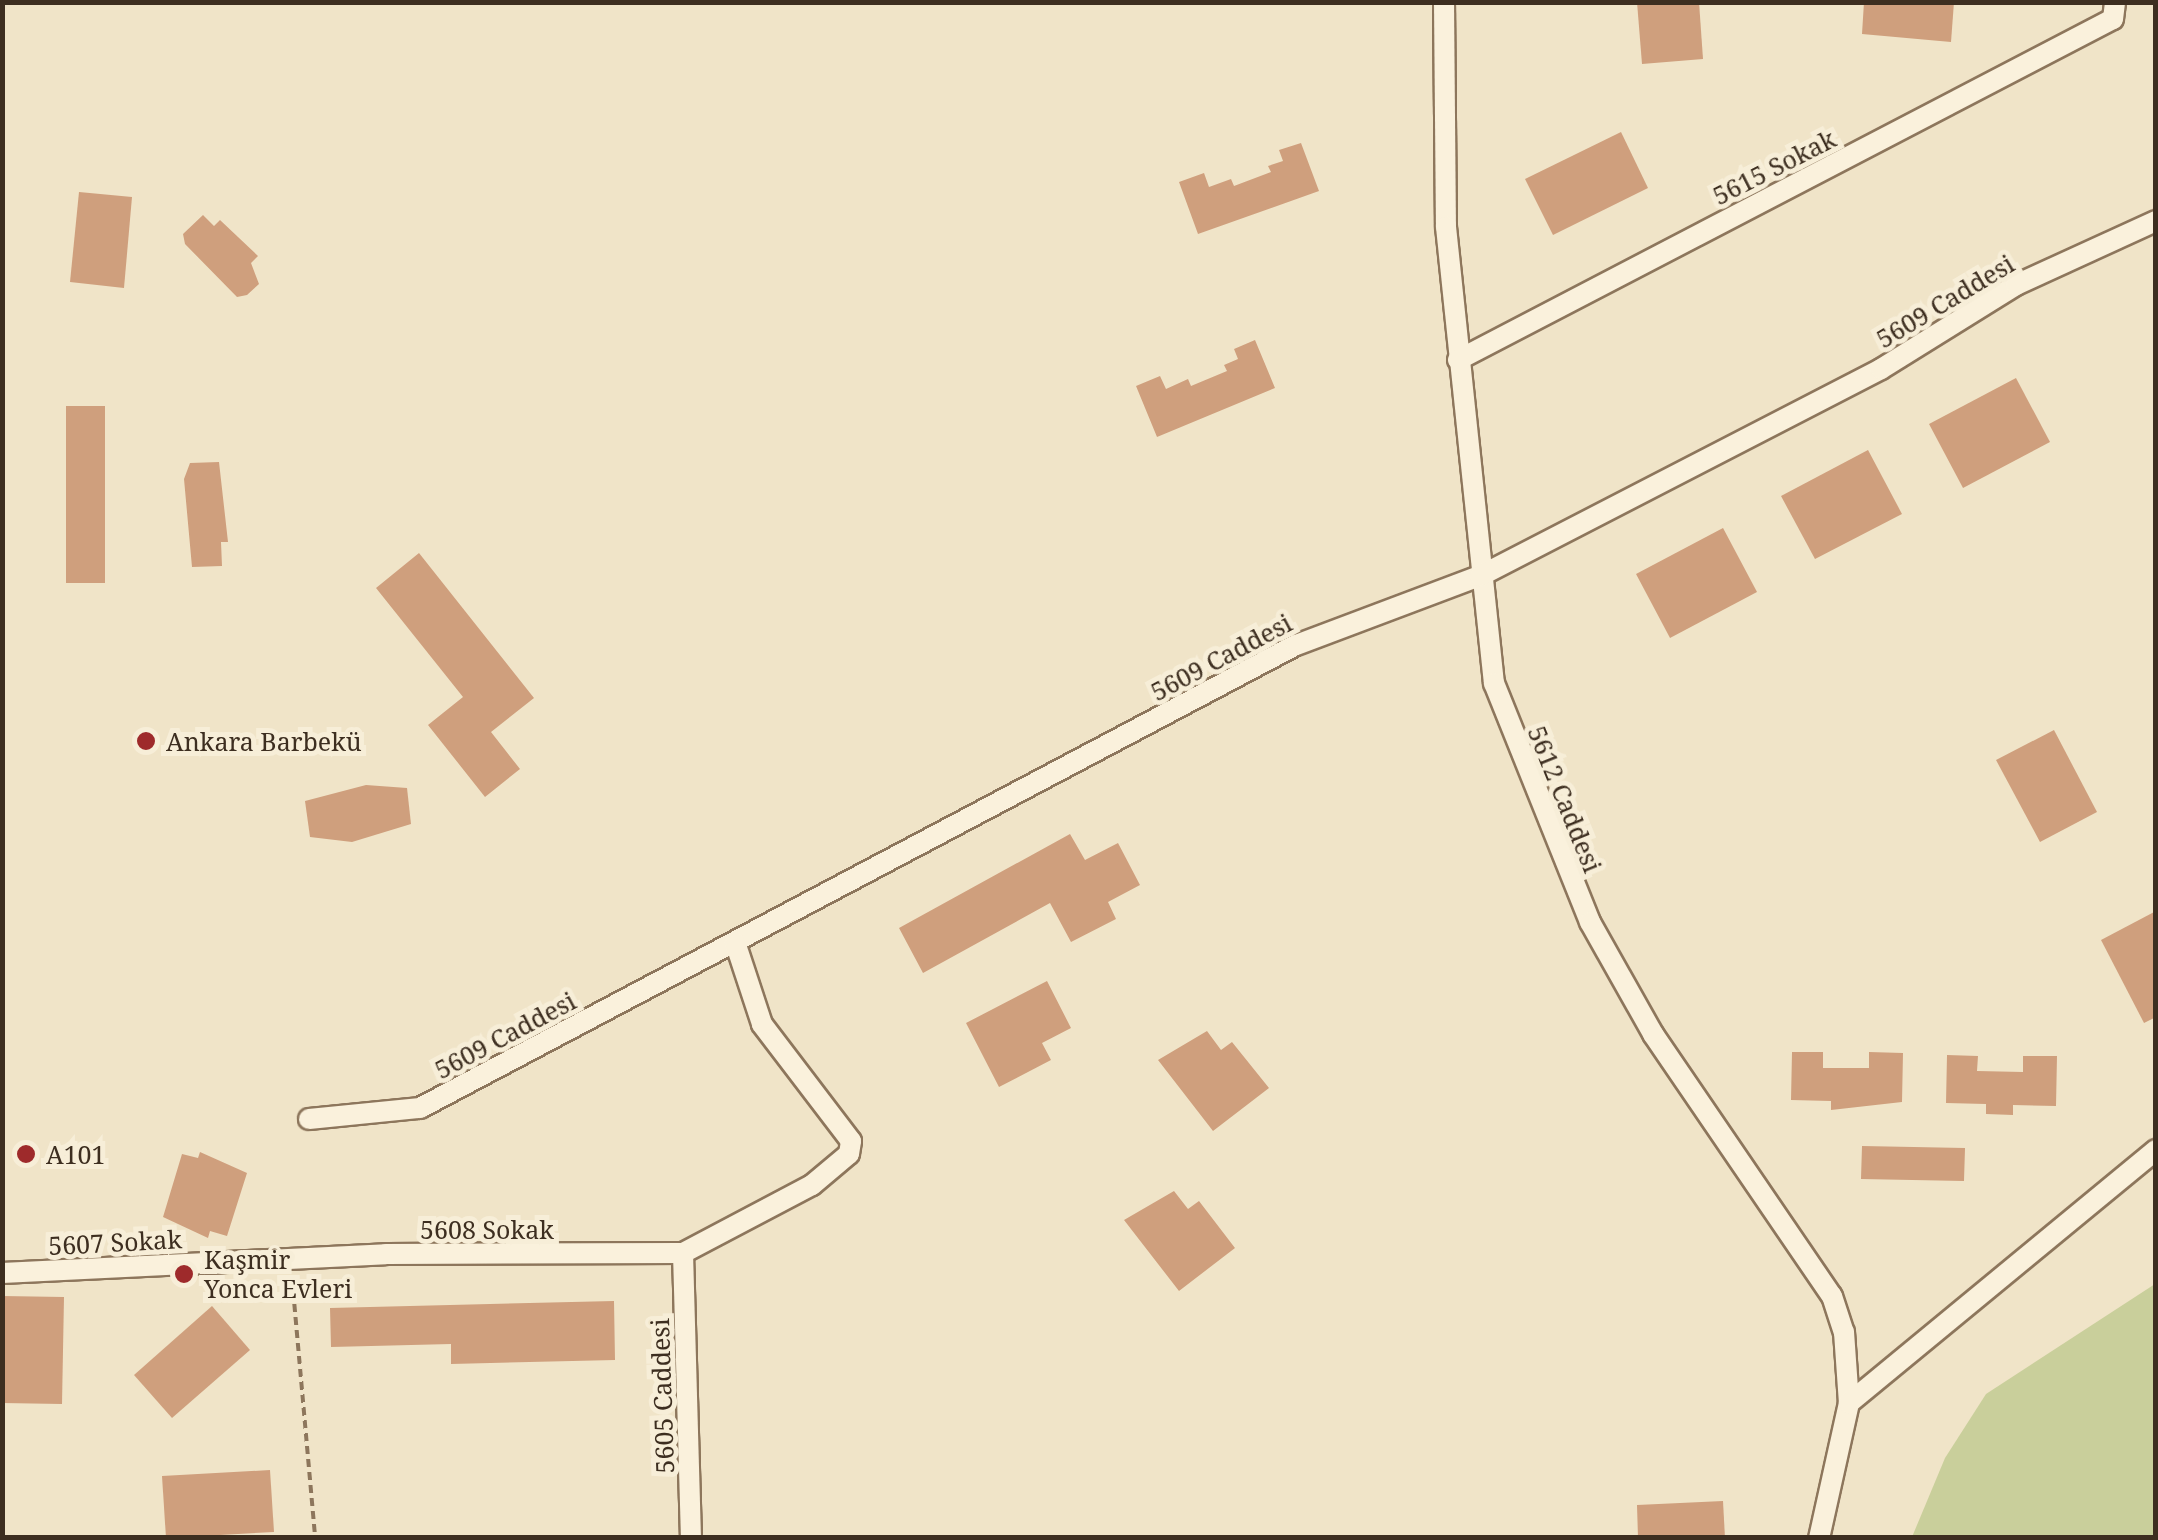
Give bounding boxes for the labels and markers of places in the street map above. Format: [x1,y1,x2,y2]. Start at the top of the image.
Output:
place label: Ankara Barbekü [166,726,362,756]
marker: Ankara Barbekü [135,730,157,752]
place label: A101 [46,1139,106,1169]
marker: A101 [15,1143,37,1165]
place label: Kaşmir Yonca Evleri [204,1245,352,1304]
marker: Kaşmir Yonca Evleri [173,1263,195,1285]

